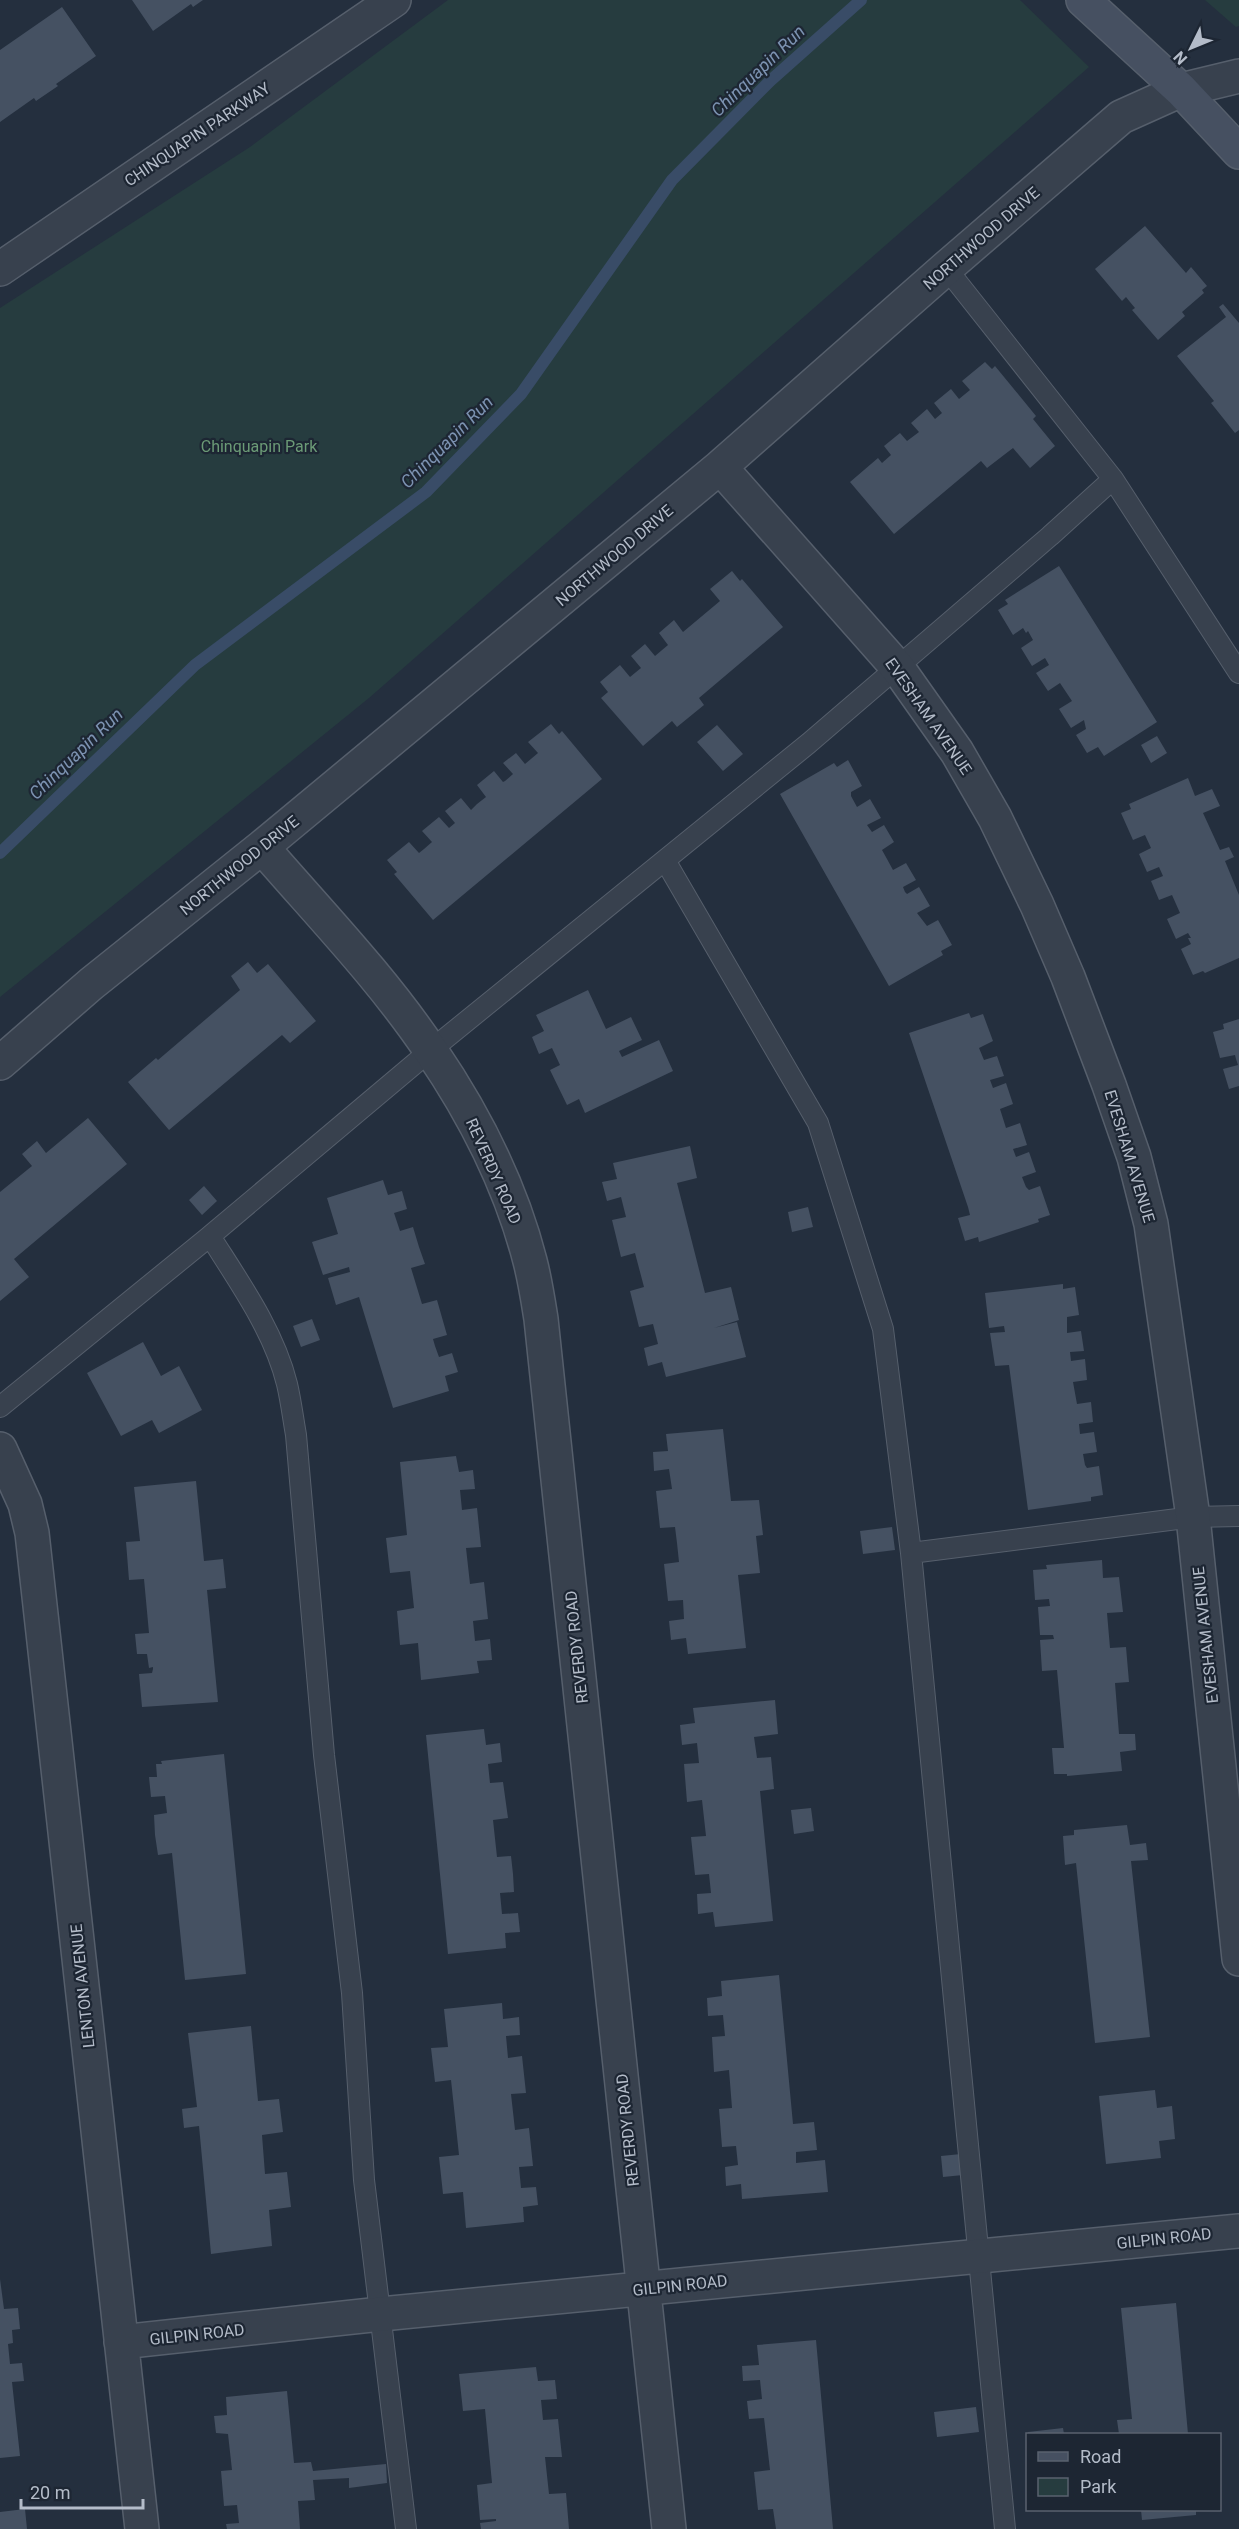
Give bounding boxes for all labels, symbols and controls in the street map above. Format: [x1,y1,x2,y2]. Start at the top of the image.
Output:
north arrow [1161,18,1221,78]
water label: Chinquapin Run [706,21,809,121]
text: N [1170,47,1191,68]
street label: CHINQUAPIN PARKWAY [121,78,274,190]
street label: NORTHWOOD DRIVE [920,183,1043,294]
water label: Chinquapin Run [396,391,497,492]
park label: Chinquapin Park [201,437,318,456]
street label: NORTHWOOD DRIVE [552,501,677,610]
street label: EVESHAM AVENUE [881,654,976,778]
water label: Chinquapin Run [24,704,127,804]
street label: NORTHWOOD DRIVE [176,812,303,919]
street label: EVESHAM AVENUE [1100,1088,1159,1225]
street label: REVERDY ROAD [462,1116,525,1227]
street label: EVESHAM AVENUE [1189,1565,1222,1704]
street label: REVERDY ROAD [561,1590,592,1704]
street label: LENTON AVENUE [67,1923,98,2049]
street label: REVERDY ROAD [612,2073,643,2187]
street label: GILPIN ROAD [1116,2224,1212,2253]
street label: GILPIN ROAD [632,2271,728,2300]
street label: GILPIN ROAD [149,2320,245,2349]
legend [1026,2433,1221,2511]
text: Road [1080,2446,1121,2467]
scale bar [21,2472,142,2510]
text: Park [1080,2476,1117,2497]
text: 20 m [30,2482,70,2503]

